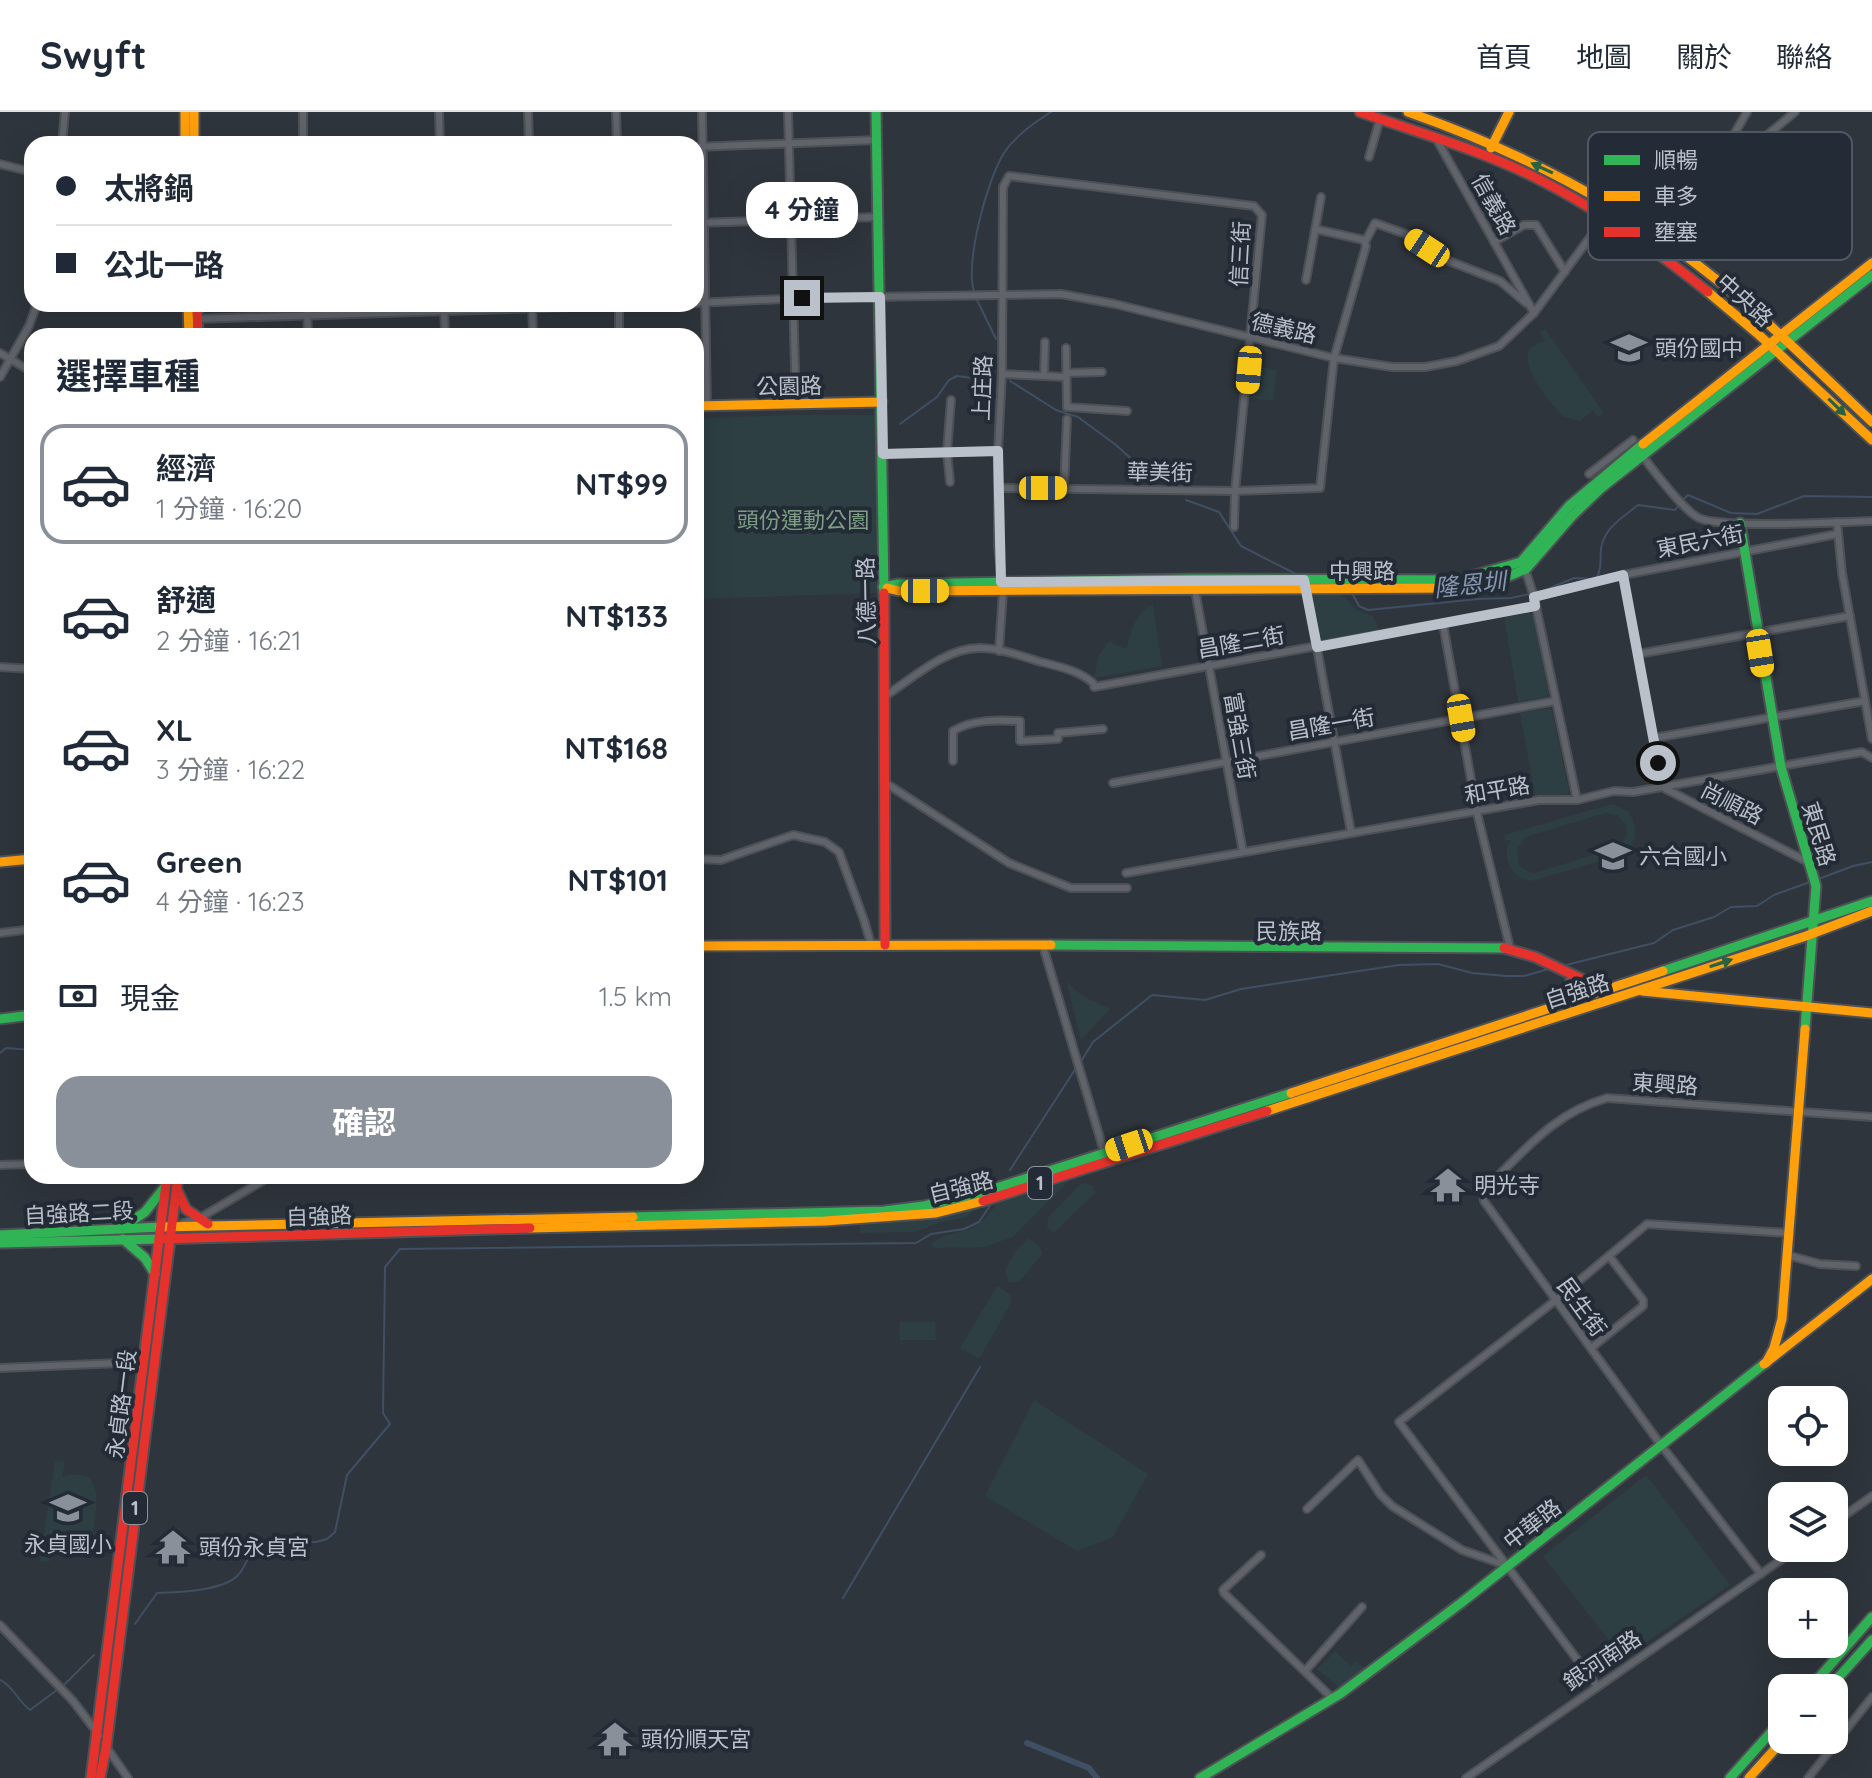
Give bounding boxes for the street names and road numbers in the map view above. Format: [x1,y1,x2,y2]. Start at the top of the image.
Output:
street label: 信義路 [1466,168,1522,240]
street label: 信三街 [1224,220,1256,288]
street label: 中央路 [1711,268,1779,332]
street label: 德義路 [1249,307,1319,349]
street label: 上庄路 [967,355,997,421]
street label: 公園路 [756,371,822,401]
street label: 華美街 [1127,457,1193,487]
street label: 東民六街 [1654,519,1746,563]
street label: 八德一路 [851,557,881,645]
street label: 中興路 [1329,557,1395,585]
street label: 昌隆二街 [1195,621,1287,663]
street label: 富強三街 [1219,690,1261,782]
street label: 昌隆一街 [1285,703,1377,745]
street label: 和平路 [1462,770,1532,810]
street label: 尚順路 [1696,776,1768,830]
street label: 東民路 [1796,798,1842,870]
street label: 民族路 [1256,917,1322,945]
street label: 自強路 [1541,967,1613,1015]
street label: 東興路 [1631,1068,1699,1100]
street label: 自強路 [926,1165,996,1209]
road number: 1 [1028,1167,1052,1199]
street label: 自強路二段 [23,1196,135,1230]
street label: 自強路 [286,1201,352,1231]
street label: 民生街 [1551,1272,1613,1342]
street label: 永貞路一段 [100,1348,142,1460]
road number: 1 [123,1492,147,1524]
street label: 中華路 [1497,1493,1567,1555]
street label: 銀河南路 [1558,1624,1646,1696]

